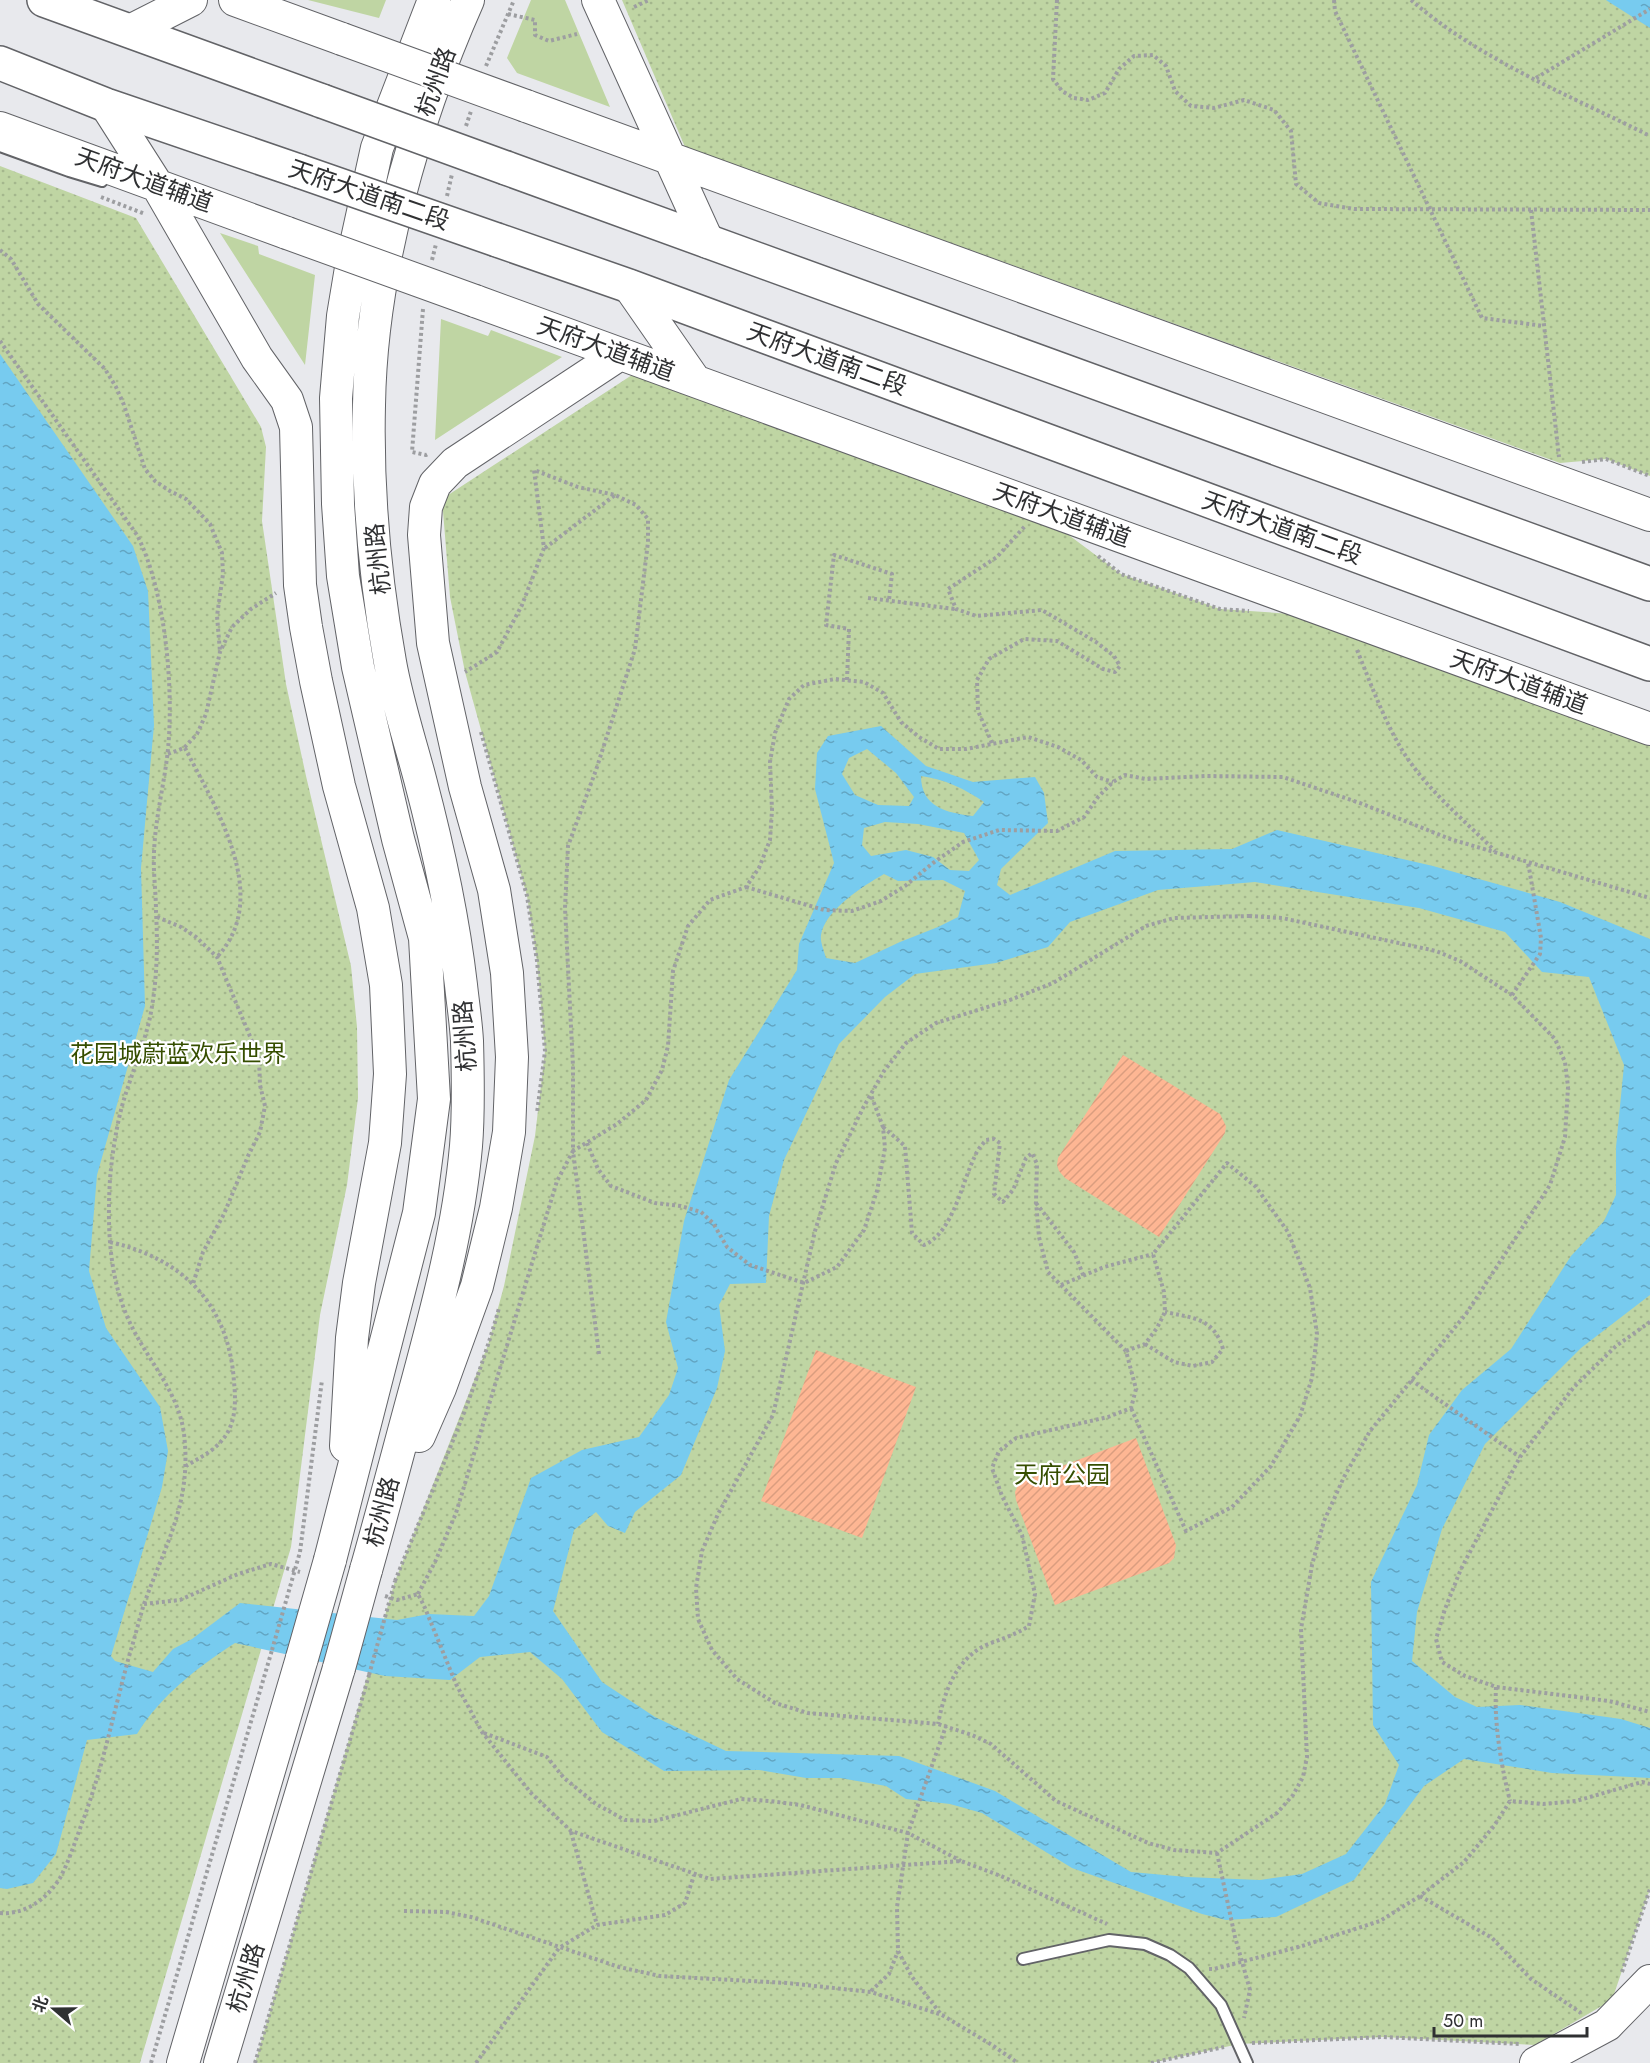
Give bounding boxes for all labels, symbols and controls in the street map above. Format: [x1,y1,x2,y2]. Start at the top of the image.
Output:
street label: 杭州路 [407,42,464,122]
street label: 天府大道辅道 [71,138,218,221]
street label: 天府大道南二段 [284,151,454,238]
street label: 天府大道辅道 [533,307,680,390]
street label: 天府大道南二段 [742,313,912,404]
street label: 天府大道辅道 [989,473,1136,556]
street label: 天府大道南二段 [1197,482,1367,573]
street label: 杭州路 [356,521,399,597]
street label: 天府大道辅道 [1446,640,1593,723]
street label: 杭州路 [445,999,484,1073]
park label: 花园城蔚蓝欢乐世界 [70,1036,286,1071]
park label: 天府公园 [1014,1457,1110,1492]
street label: 杭州路 [355,1473,408,1551]
street label: 杭州路 [218,1938,273,2017]
north arrow [24,1979,84,2039]
text: 北 [27,1993,54,2015]
scale bar [1434,2000,1587,2038]
text: 50 m [1443,2008,1483,2034]

